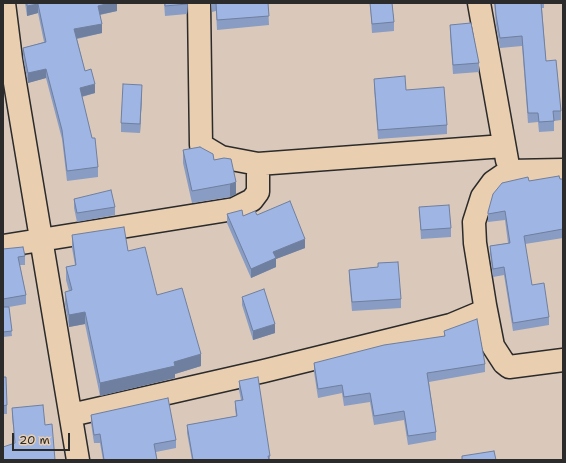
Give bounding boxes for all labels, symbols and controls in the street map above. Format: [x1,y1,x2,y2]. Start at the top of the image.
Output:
scale bar [14,425,72,451]
text: 20 m [19,432,50,448]

